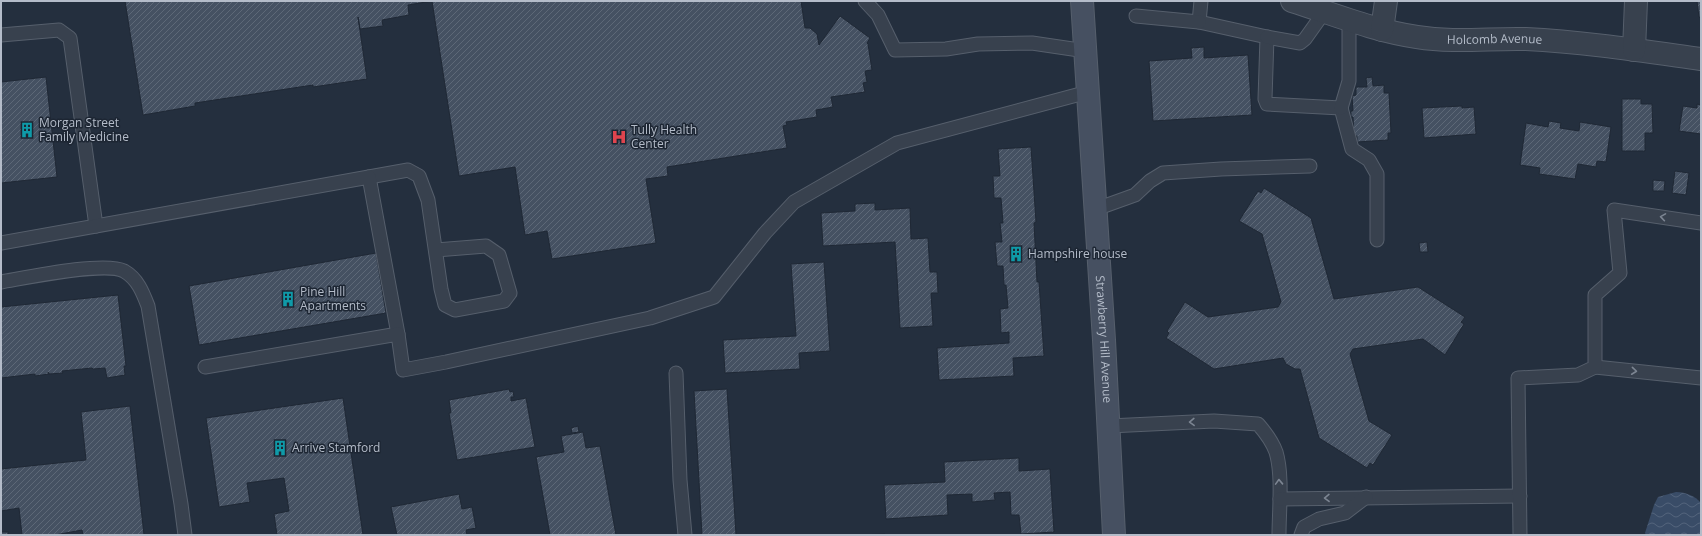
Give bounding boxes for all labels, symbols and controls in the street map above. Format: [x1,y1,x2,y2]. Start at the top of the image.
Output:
street label: Holcomb Avenue [1447,30,1543,48]
place label: Morgan Street Family Medicine [39,114,129,145]
building icon: Morgan Street Family Medicine [18,121,36,139]
place label: Tully Health Center [631,121,697,152]
hospital icon: Tully Health Center [610,128,628,146]
one-way arrow [1659,213,1666,222]
building icon: Hampshire house [1007,245,1025,263]
place label: Hampshire house [1028,245,1127,262]
street label: Strawberry Hill Avenue [1092,275,1116,404]
place label: Pine Hill Apartments [300,283,366,314]
building icon: Pine Hill Apartments [279,290,297,308]
one-way arrow [1631,366,1637,375]
one-way arrow [1189,418,1195,426]
building icon: Arrive Stamford [271,439,289,457]
place label: Arrive Stamford [292,439,380,456]
one-way arrow [1275,479,1284,485]
one-way arrow [1324,493,1330,502]

